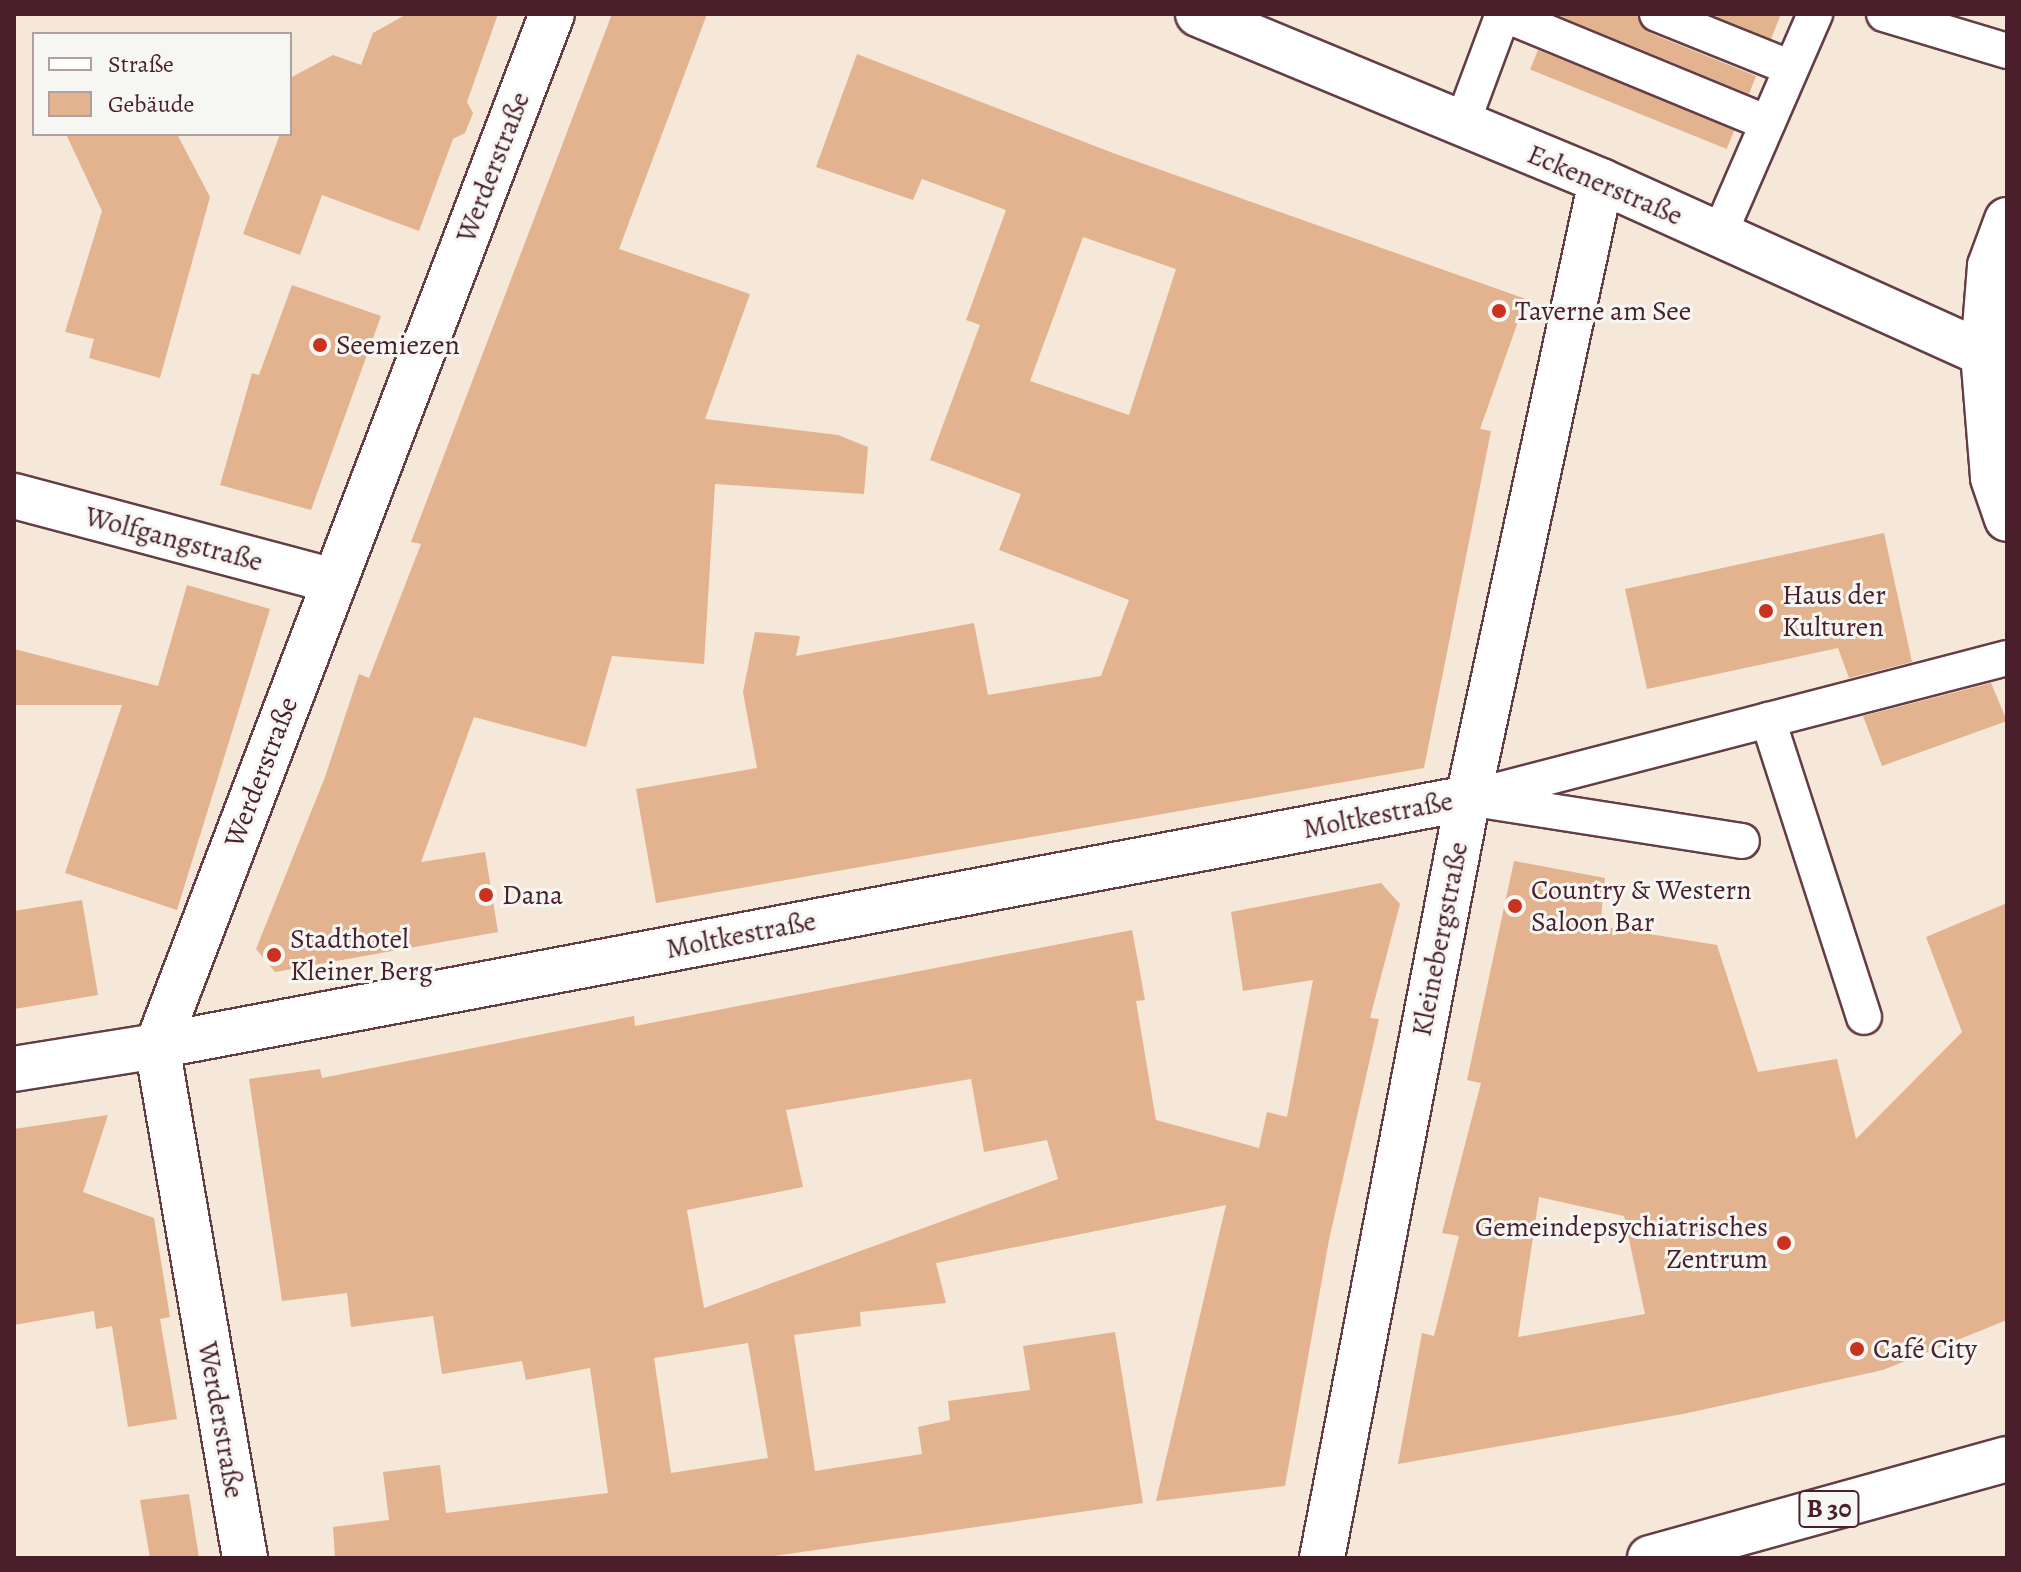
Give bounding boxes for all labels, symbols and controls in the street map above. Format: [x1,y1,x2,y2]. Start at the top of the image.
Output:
legend [32,32,292,136]
text: Straße [108,48,174,80]
street label: Werderstraße [449,87,537,247]
text: Gebäude [108,88,194,120]
street label: Eckenerstraße [1522,137,1688,233]
place label: Taverne am See [1515,294,1691,328]
marker: Taverne am See [1490,302,1508,320]
place label: Seemiezen [336,328,460,362]
marker: Seemiezen [311,336,329,354]
street label: Wolfgangstraße [81,499,267,579]
place label: Haus der Kulturen [1782,578,1886,644]
marker: Haus der Kulturen [1757,602,1775,620]
street label: Werderstraße [217,692,305,852]
street label: Moltkestraße [1300,784,1456,846]
street label: Kleinebergstraße [1405,839,1475,1039]
place label: Country & Western Saloon Bar [1531,873,1752,939]
place label: Dana [502,878,563,912]
marker: Dana [477,886,495,904]
marker: Country & Western Saloon Bar [1506,897,1524,915]
street label: Moltkestraße [663,904,819,966]
place label: Stadthotel Kleiner Berg [290,922,433,988]
marker: Stadthotel Kleiner Berg [265,946,283,964]
place label: Gemeindepsychiatrisches Zentrum [1475,1210,1768,1276]
marker: Gemeindepsychiatrisches Zentrum [1775,1234,1793,1252]
place label: Café City [1873,1332,1977,1366]
street label: Werderstraße [191,1339,251,1501]
marker: Café City [1848,1340,1866,1358]
road number: B 30 [1797,1487,1861,1531]

